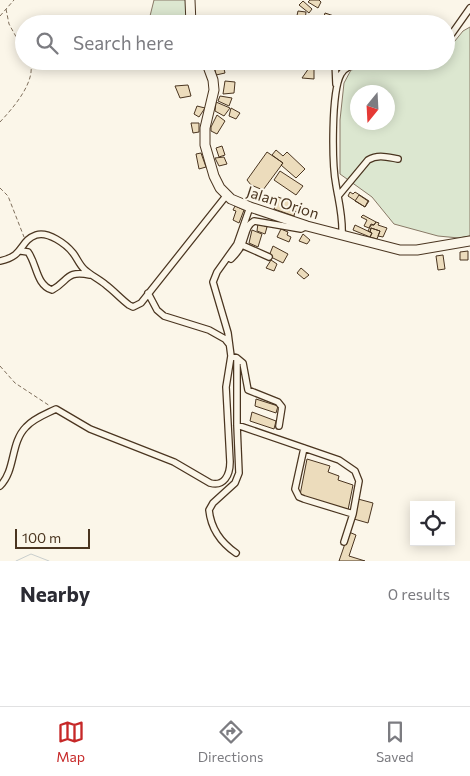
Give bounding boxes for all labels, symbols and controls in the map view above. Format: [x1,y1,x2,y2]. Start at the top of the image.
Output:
search box [15,15,455,70]
icon: search [33,29,61,57]
text: Search here [73,31,173,54]
north arrow [350,85,395,130]
street label: Jalan Orion [245,182,321,222]
map controls [410,501,455,546]
button: locate [410,501,455,546]
scale bar [15,526,90,549]
text: 100 m [22,529,61,546]
text: Nearby [20,581,90,606]
text: 0 results [388,584,450,603]
tab: Map [56,718,85,765]
tab: Directions [198,718,263,765]
tab: Saved [376,718,414,765]

